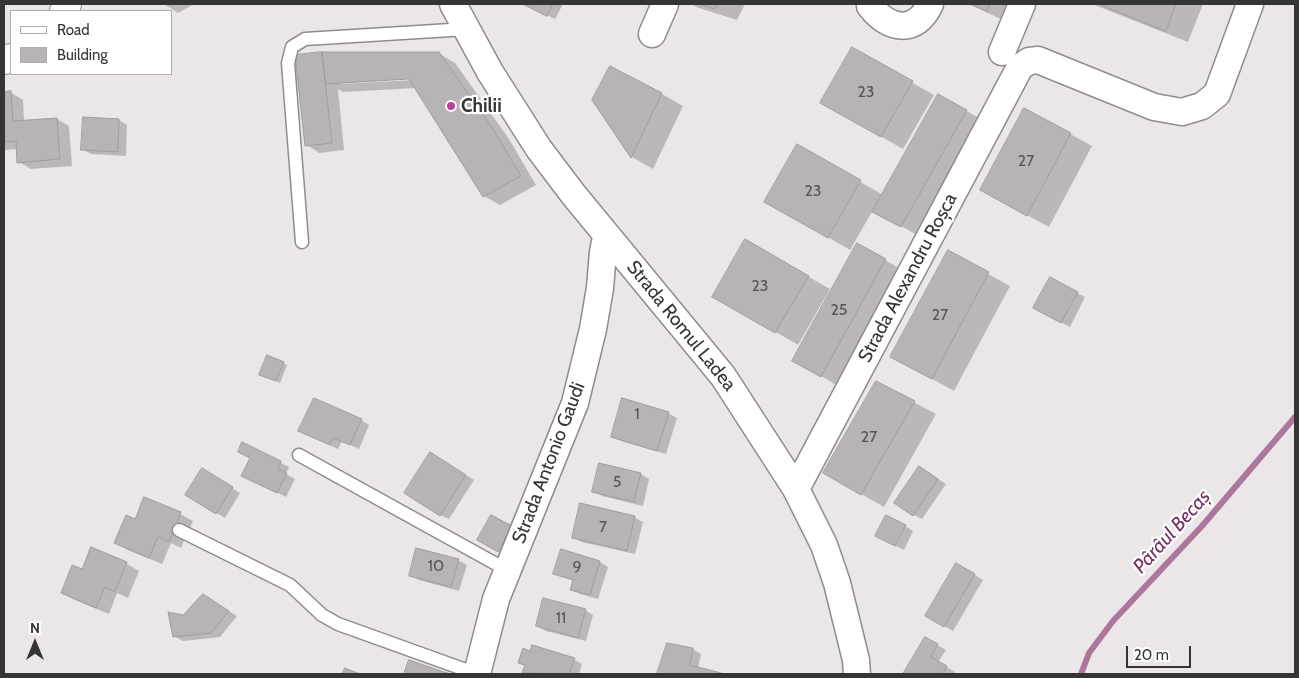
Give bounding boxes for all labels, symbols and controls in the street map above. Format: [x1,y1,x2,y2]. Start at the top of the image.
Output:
legend [10,10,172,75]
text: Road [57,21,90,39]
text: Building [57,46,108,64]
house number: 23 [857,82,875,102]
place label: Chilii [461,95,502,117]
marker: Chilii [445,100,457,112]
house number: 27 [1018,151,1034,171]
house number: 23 [804,181,822,201]
street label: Strada Alexandru Roșca [854,189,962,367]
street label: Strada Romul Ladea [621,256,741,396]
house number: 23 [751,276,769,296]
house number: 25 [830,300,848,320]
house number: 27 [932,305,948,325]
street label: Strada Antonio Gaudi [508,379,590,547]
house number: 1 [634,404,640,424]
house number: 27 [861,427,877,447]
house number: 5 [613,472,621,492]
water label: Pârâul Becaș [1128,485,1216,579]
house number: 7 [599,517,607,537]
house number: 10 [428,556,444,576]
house number: 9 [572,557,582,577]
house number: 11 [556,608,566,628]
north arrow [10,618,60,668]
text: N [30,619,40,637]
scale bar [1129,636,1194,668]
text: 20 m [1134,646,1169,664]

